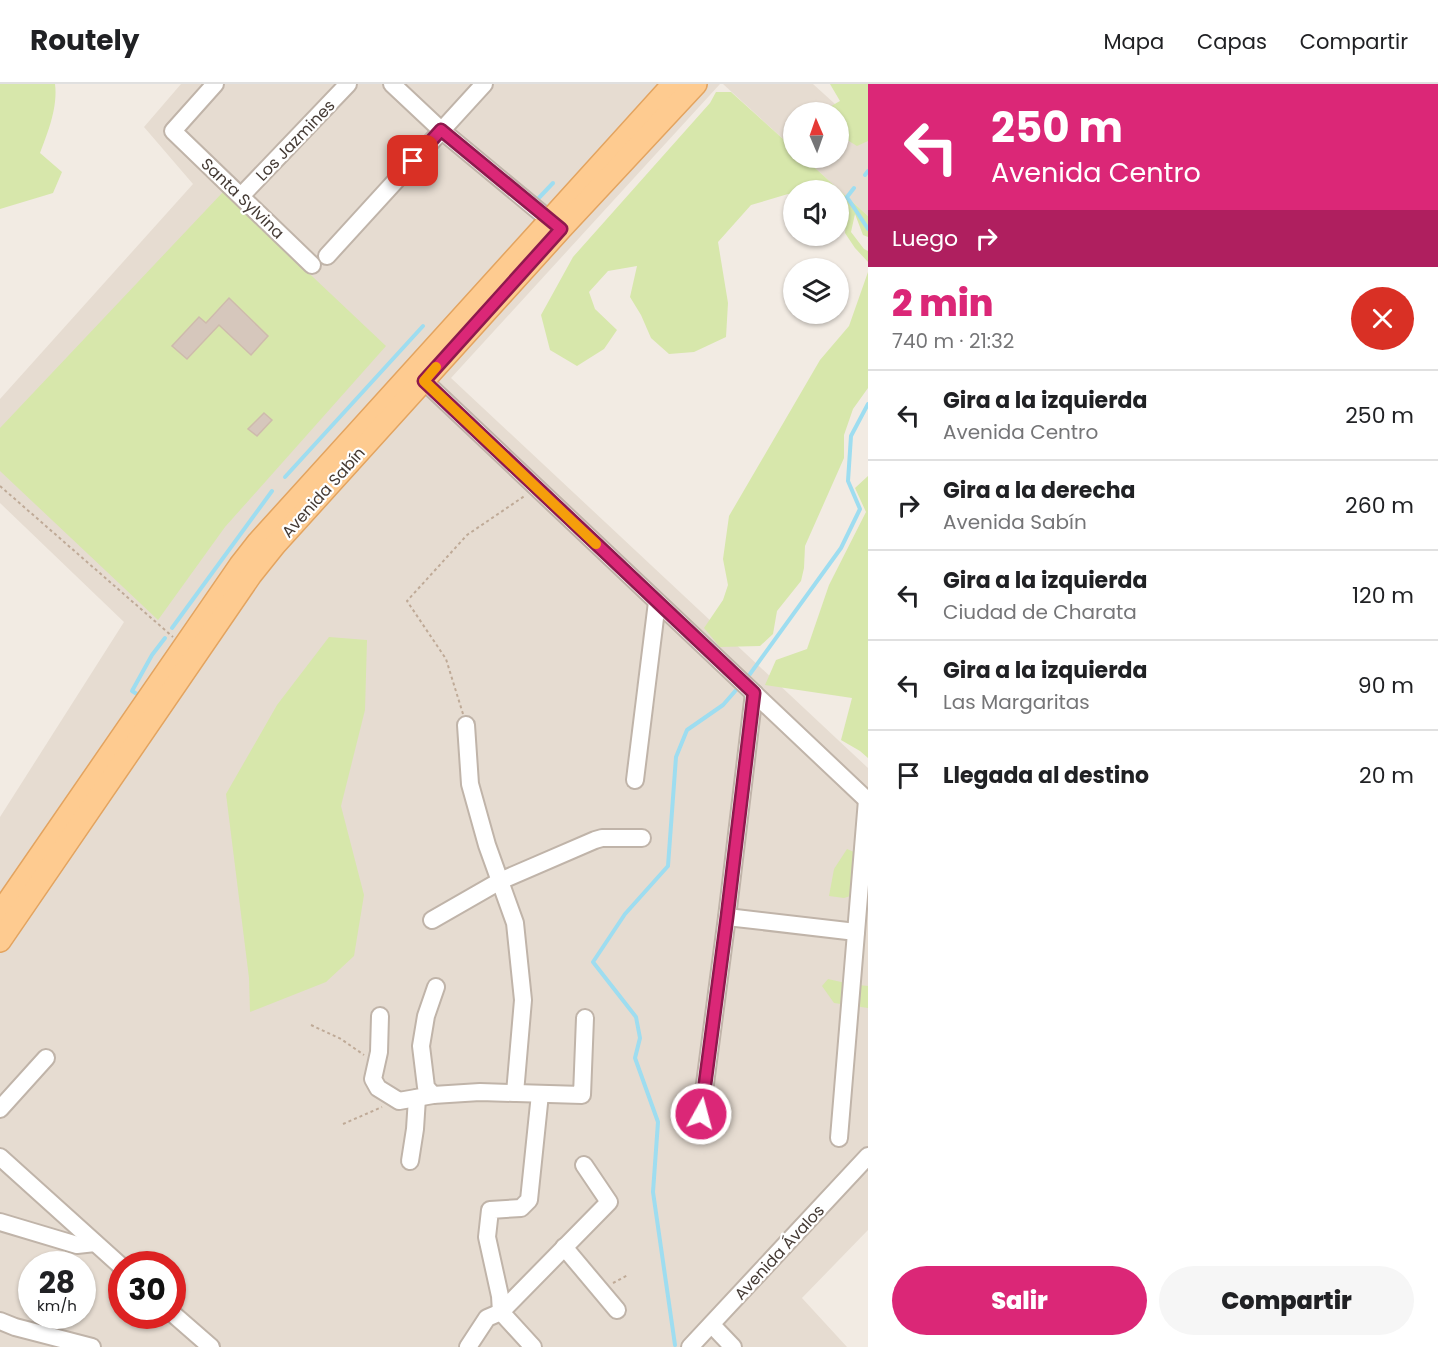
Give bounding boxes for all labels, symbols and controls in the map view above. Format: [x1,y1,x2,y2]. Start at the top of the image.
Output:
text: Routely [30,21,140,60]
text: Mapa [1103,27,1164,56]
text: Capas [1197,27,1267,56]
text: Compartir [1300,27,1408,56]
street label: Los Jazmines [251,94,340,186]
text: 250 m [991,98,1123,157]
north arrow [783,102,849,168]
map controls [783,102,849,324]
icon: left [892,108,970,186]
pin [387,135,438,186]
icon: arrive [396,144,429,177]
street label: Santa Sylvina [196,153,289,244]
text: Avenida Centro [991,154,1201,191]
button: sound [783,180,849,246]
icon: right [970,222,1003,255]
text: Luego [892,223,958,254]
button: layers [783,258,849,324]
text: 2 min [892,278,994,329]
button: close [1351,287,1414,350]
text: 740 m · 21:32 [892,327,1014,355]
text: Gira a la izquierda [943,385,1147,416]
icon: left [892,399,925,432]
text: 250 m [1345,400,1414,431]
text: Avenida Centro [943,418,1098,446]
street label: Avenida Sabín [276,442,370,543]
text: Gira a la derecha [943,475,1136,506]
icon: right [892,489,925,522]
text: 260 m [1345,490,1414,521]
text: Avenida Sabín [943,508,1087,536]
text: Gira a la izquierda [943,565,1147,596]
icon: left [892,579,925,612]
text: 120 m [1352,580,1414,611]
text: Ciudad de Charata [943,598,1137,626]
text: Gira a la izquierda [943,655,1147,686]
icon: left [892,669,925,702]
text: 90 m [1358,670,1414,701]
text: Las Margaritas [943,688,1090,716]
icon: arrive [892,759,925,792]
text: Llegada al destino [943,760,1149,791]
text: 20 m [1359,760,1414,791]
position arrow [669,1082,733,1146]
street label: Avenida Ávalos [729,1200,830,1305]
speed limit sign: 30 [108,1251,186,1329]
text: 28 [39,1261,75,1304]
button: Salir [892,1266,1147,1335]
button: Compartir [1159,1266,1414,1335]
text: km/h [37,1295,77,1316]

